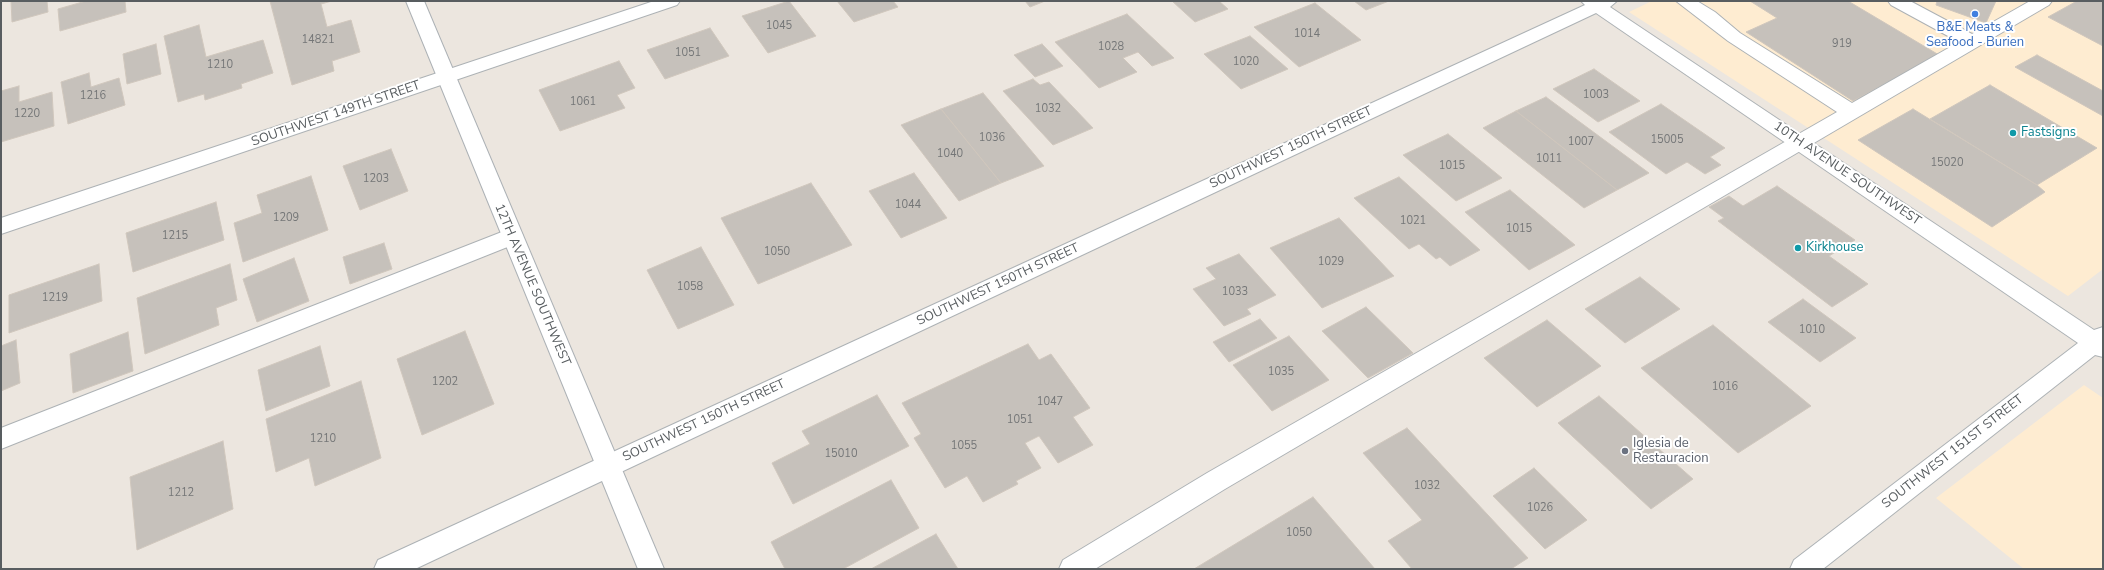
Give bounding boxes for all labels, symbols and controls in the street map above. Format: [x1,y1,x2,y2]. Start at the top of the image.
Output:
marker: B&E Meats & Seafood - Burien [1970,9,1980,19]
house number: 1045 [766,19,792,33]
place label: B&E Meats & Seafood - Burien [1926,20,2024,51]
house number: 1014 [1294,27,1320,41]
house number: 14821 [302,33,334,47]
house number: 919 [1832,37,1852,51]
house number: 1028 [1098,40,1124,54]
house number: 1051 [675,46,701,60]
house number: 1020 [1233,55,1259,69]
house number: 1210 [207,58,233,72]
street label: SOUTHWEST 149TH STREET [250,78,422,150]
house number: 1003 [1583,88,1609,102]
house number: 1216 [80,89,106,103]
house number: 1061 [570,95,596,109]
house number: 1032 [1035,102,1061,116]
street label: SOUTHWEST 150TH STREET [1207,103,1375,193]
house number: 1220 [14,107,40,121]
street label: 10TH AVENUE SOUTHWEST [1770,119,1924,229]
place label: Fastsigns [2021,125,2076,141]
marker: Fastsigns [2008,128,2018,138]
house number: 1036 [979,131,1005,145]
house number: 15005 [1651,133,1683,147]
house number: 1007 [1568,135,1594,149]
house number: 1040 [937,147,963,161]
house number: 1011 [1536,152,1562,166]
house number: 15020 [1931,156,1963,170]
house number: 1015 [1439,159,1465,173]
house number: 1203 [363,172,389,186]
house number: 1044 [895,198,921,212]
street label: 12TH AVENUE SOUTHWEST [491,202,573,368]
house number: 1209 [273,211,299,225]
house number: 1021 [1400,214,1426,228]
house number: 1015 [1506,222,1532,236]
house number: 1215 [162,229,188,243]
street label: SOUTHWEST 150TH STREET [914,240,1082,330]
place label: Kirkhouse [1806,240,1863,256]
marker: Kirkhouse [1793,243,1803,253]
house number: 1050 [764,245,790,259]
house number: 1029 [1318,255,1344,269]
house number: 1058 [677,280,703,294]
house number: 1033 [1222,285,1248,299]
house number: 1219 [42,291,68,305]
house number: 1010 [1799,323,1825,337]
house number: 1035 [1268,365,1294,379]
house number: 1202 [432,375,458,389]
street label: SOUTHWEST 150TH STREET [620,376,788,466]
house number: 1016 [1712,380,1738,394]
street label: SOUTHWEST 151ST STREET [1879,392,2027,512]
house number: 1047 [1037,395,1063,409]
house number: 1051 [1007,413,1033,427]
house number: 1210 [310,432,336,446]
place label: Iglesia de Restauracion [1633,436,1709,467]
house number: 1055 [951,439,977,453]
marker: Iglesia de Restauracion [1620,446,1630,456]
house number: 15010 [825,447,857,461]
house number: 1032 [1414,479,1440,493]
house number: 1212 [168,486,194,500]
house number: 1026 [1527,501,1553,515]
house number: 1050 [1286,526,1312,540]

